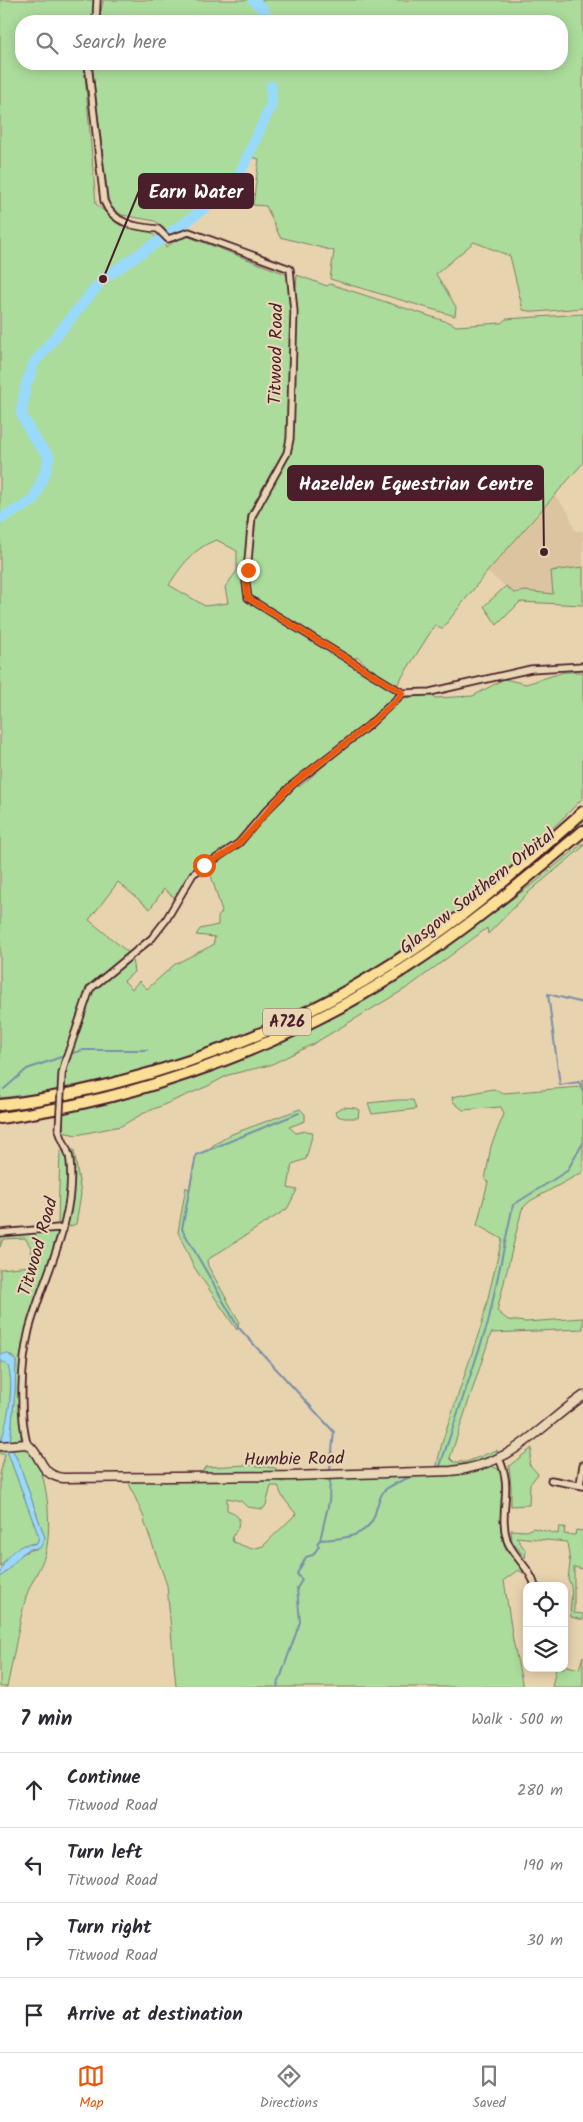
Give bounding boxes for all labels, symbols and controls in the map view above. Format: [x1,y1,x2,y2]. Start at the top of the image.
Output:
search box [15,15,568,70]
text: Search here [73,28,167,58]
icon: search [33,29,61,57]
callout: Earn Water [139,174,253,208]
text: Earn Water [149,178,244,208]
street label: Titwood Road [262,302,292,405]
callout: Hazelden Equestrian Centre [288,466,543,500]
text: Hazelden Equestrian Centre [299,470,533,500]
route end [237,559,260,582]
street label: Glasgow Southern Orbital [393,821,563,963]
route start [193,854,216,877]
road number: A726 [263,1009,311,1036]
street label: Titwood Road [11,1193,67,1300]
street label: Humbie Road [244,1445,345,1475]
map controls [523,1582,568,1672]
button: locate [523,1582,568,1627]
button: layers [523,1627,568,1672]
text: 7 min [20,1703,72,1736]
text: Walk · 500 m [471,1707,563,1732]
text: Continue [67,1763,140,1793]
icon: ahead [20,1776,48,1804]
text: 280 m [517,1778,563,1803]
text: Titwood Road [67,1793,157,1818]
text: Turn left [67,1838,142,1868]
icon: left [20,1851,48,1879]
text: 190 m [523,1853,563,1878]
text: Titwood Road [67,1868,157,1893]
text: Turn right [67,1913,152,1943]
icon: right [20,1926,48,1954]
text: 30 m [527,1928,563,1953]
text: Titwood Road [67,1943,157,1968]
text: Arrive at destination [67,2000,243,2030]
icon: arrive [20,2001,48,2029]
tab: Map [77,2062,105,2114]
tab: Directions [260,2062,318,2114]
tab: Saved [472,2062,506,2114]

